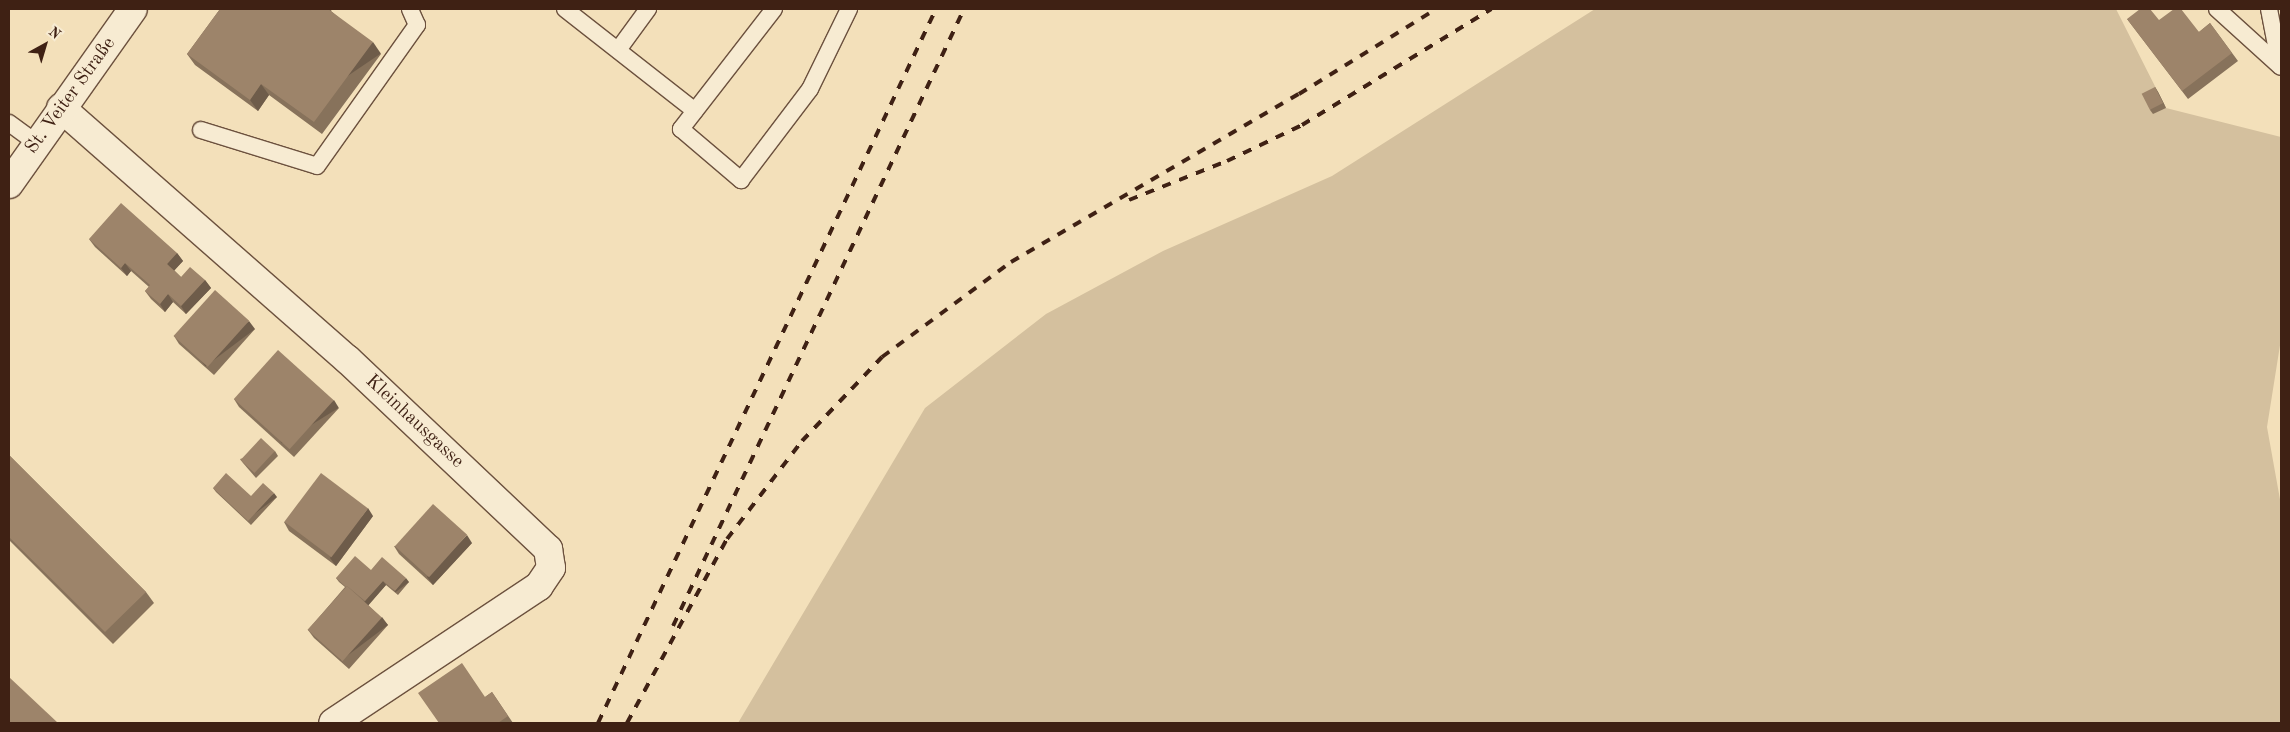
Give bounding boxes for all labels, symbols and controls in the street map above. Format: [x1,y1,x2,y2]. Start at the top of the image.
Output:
north arrow [20,20,70,70]
text: N [46,25,63,42]
street label: St. Veiter Straße [21,33,121,159]
street label: Kleinhausgasse [360,370,468,474]

